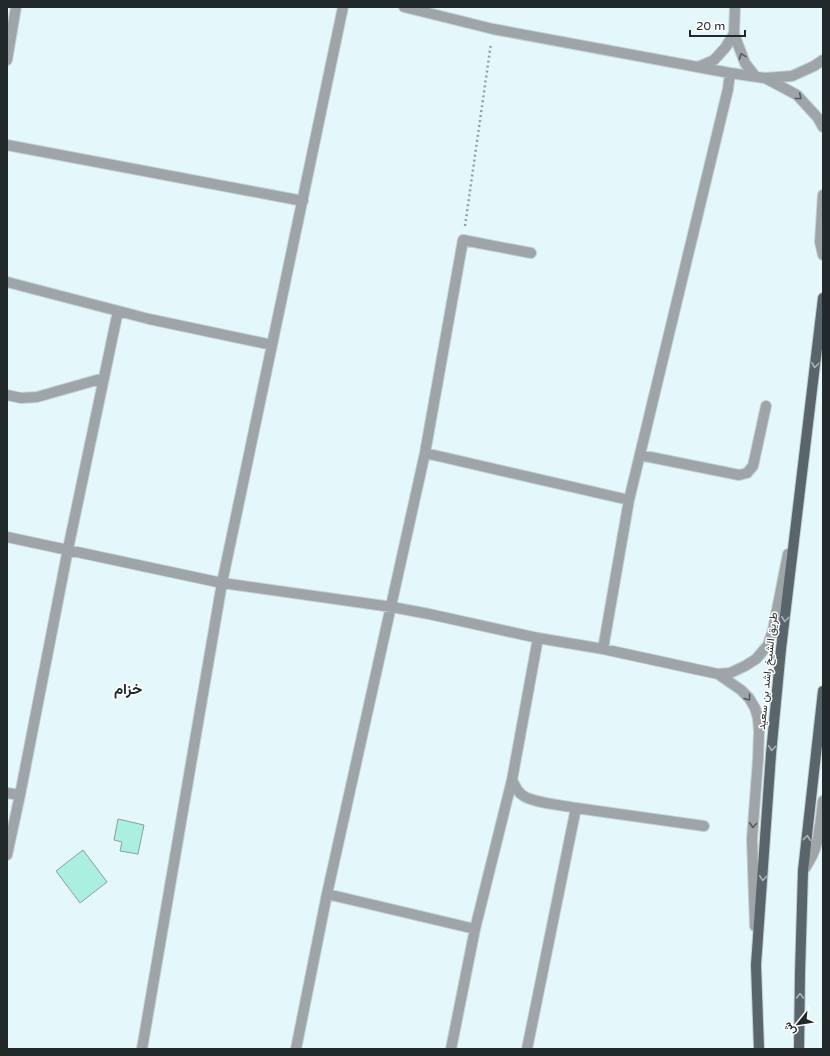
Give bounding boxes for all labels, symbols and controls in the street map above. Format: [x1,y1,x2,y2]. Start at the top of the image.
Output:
scale bar [690,12,745,38]
text: 20 m [696,19,725,33]
one-way arrow [739,52,747,59]
one-way arrow [794,93,801,100]
one-way arrow [811,361,820,368]
street label: طريق الشيخ راشد بن سعيد [755,612,781,731]
one-way arrow [781,616,790,622]
district label: خزام [114,680,142,699]
one-way arrow [743,693,750,701]
one-way arrow [767,745,776,751]
one-way arrow [749,822,758,828]
one-way arrow [802,835,811,841]
one-way arrow [758,875,767,881]
one-way arrow [795,993,804,999]
north arrow [778,1004,818,1044]
text: ش [781,1020,799,1038]

